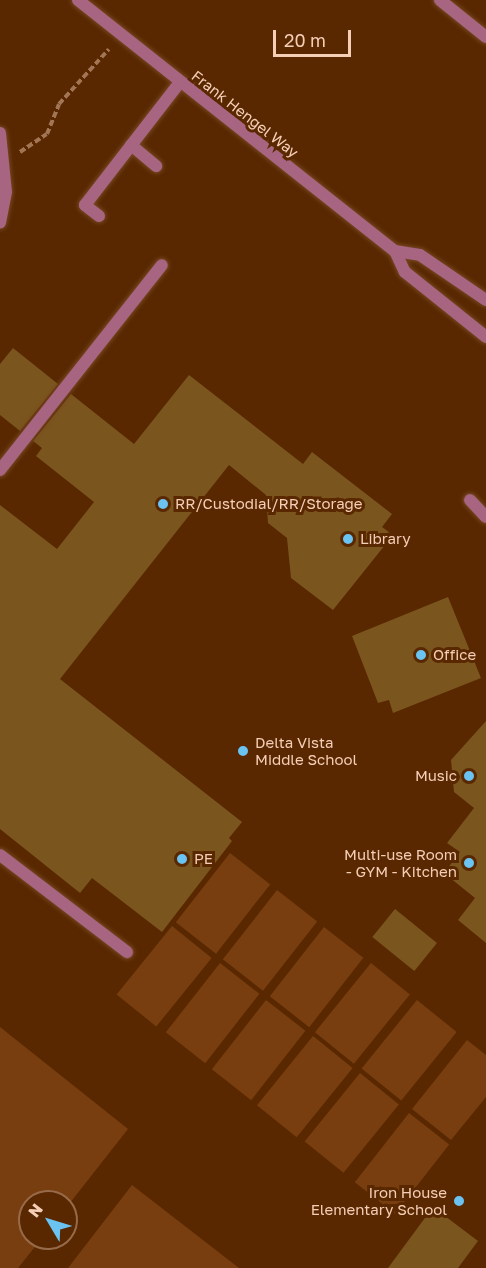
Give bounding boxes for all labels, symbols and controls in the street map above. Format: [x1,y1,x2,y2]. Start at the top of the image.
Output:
scale bar [276,18,354,56]
text: 20 m [284,29,326,51]
street label: Frank Hengel Way [188,67,302,161]
place label: RR/Custodial/RR/Storage [175,495,363,513]
marker: RR/Custodial/RR/Storage [156,497,170,511]
place label: Library [360,530,411,548]
marker: Library [341,532,355,546]
place label: Office [433,646,476,664]
marker: Office [414,648,428,662]
place label: Delta Vista Middle School [255,733,357,768]
marker: Delta Vista Middle School [236,744,250,758]
place label: Music [415,767,457,785]
marker: Music [462,769,476,783]
place label: Multi-use Room - GYM - Kitchen [344,845,457,880]
place label: PE [194,850,213,868]
marker: PE [175,852,189,866]
marker: Multi-use Room - GYM - Kitchen [462,856,476,870]
place label: Iron House Elementary School [311,1183,447,1218]
north arrow [18,1190,78,1250]
marker: Iron House Elementary School [452,1194,466,1208]
text: N [24,1199,47,1221]

